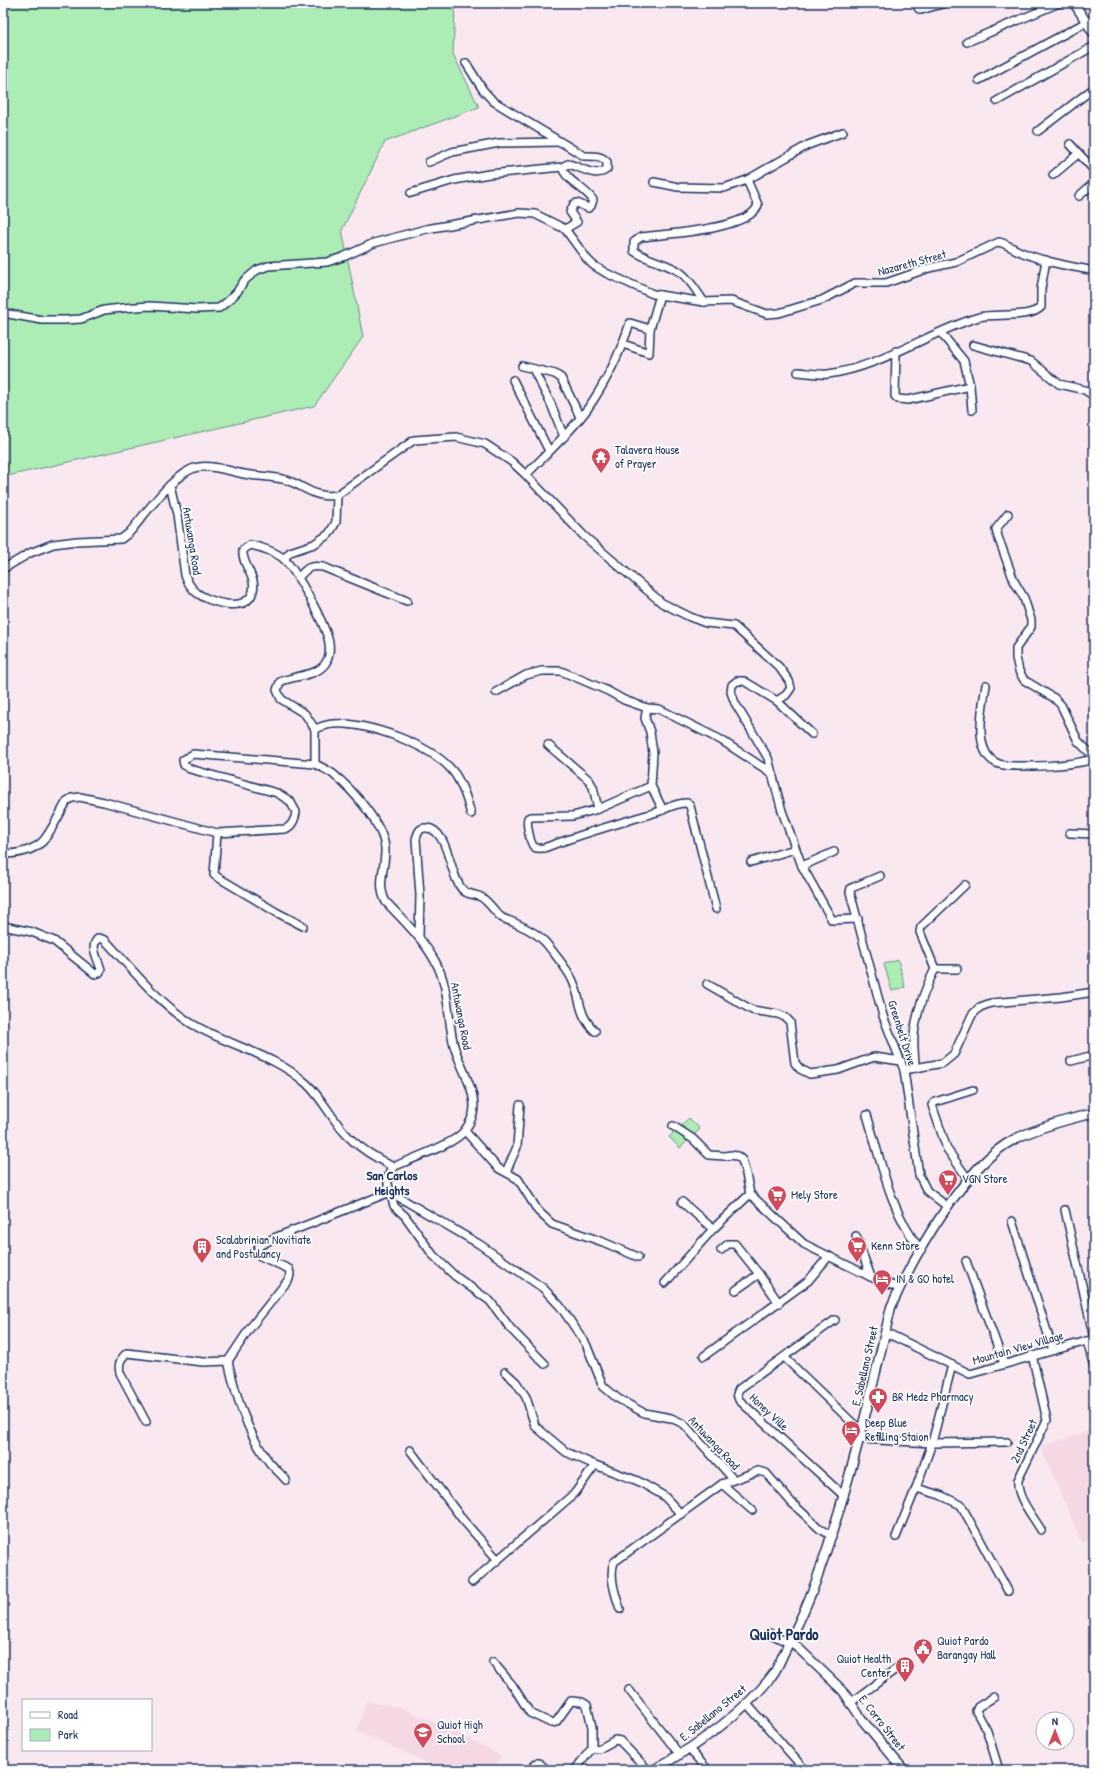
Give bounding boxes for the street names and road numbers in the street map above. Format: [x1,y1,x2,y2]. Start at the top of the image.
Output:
street label: Nazareth Street [876,245,949,280]
street label: Antuwanga Road [179,506,206,576]
street label: Antuwanga Road [447,981,476,1051]
street label: Greenbelt Drive [884,998,921,1068]
street label: E. Sabellano Street [847,1323,882,1407]
street label: Mountain View Village [970,1326,1066,1369]
street label: Honey Ville [746,1389,793,1434]
street label: Antuwanga Road [685,1412,744,1474]
street label: 2nd Street [1006,1415,1041,1465]
street label: E. Sabellano Street [676,1680,750,1745]
street label: E. Corro Street [855,1691,910,1755]

